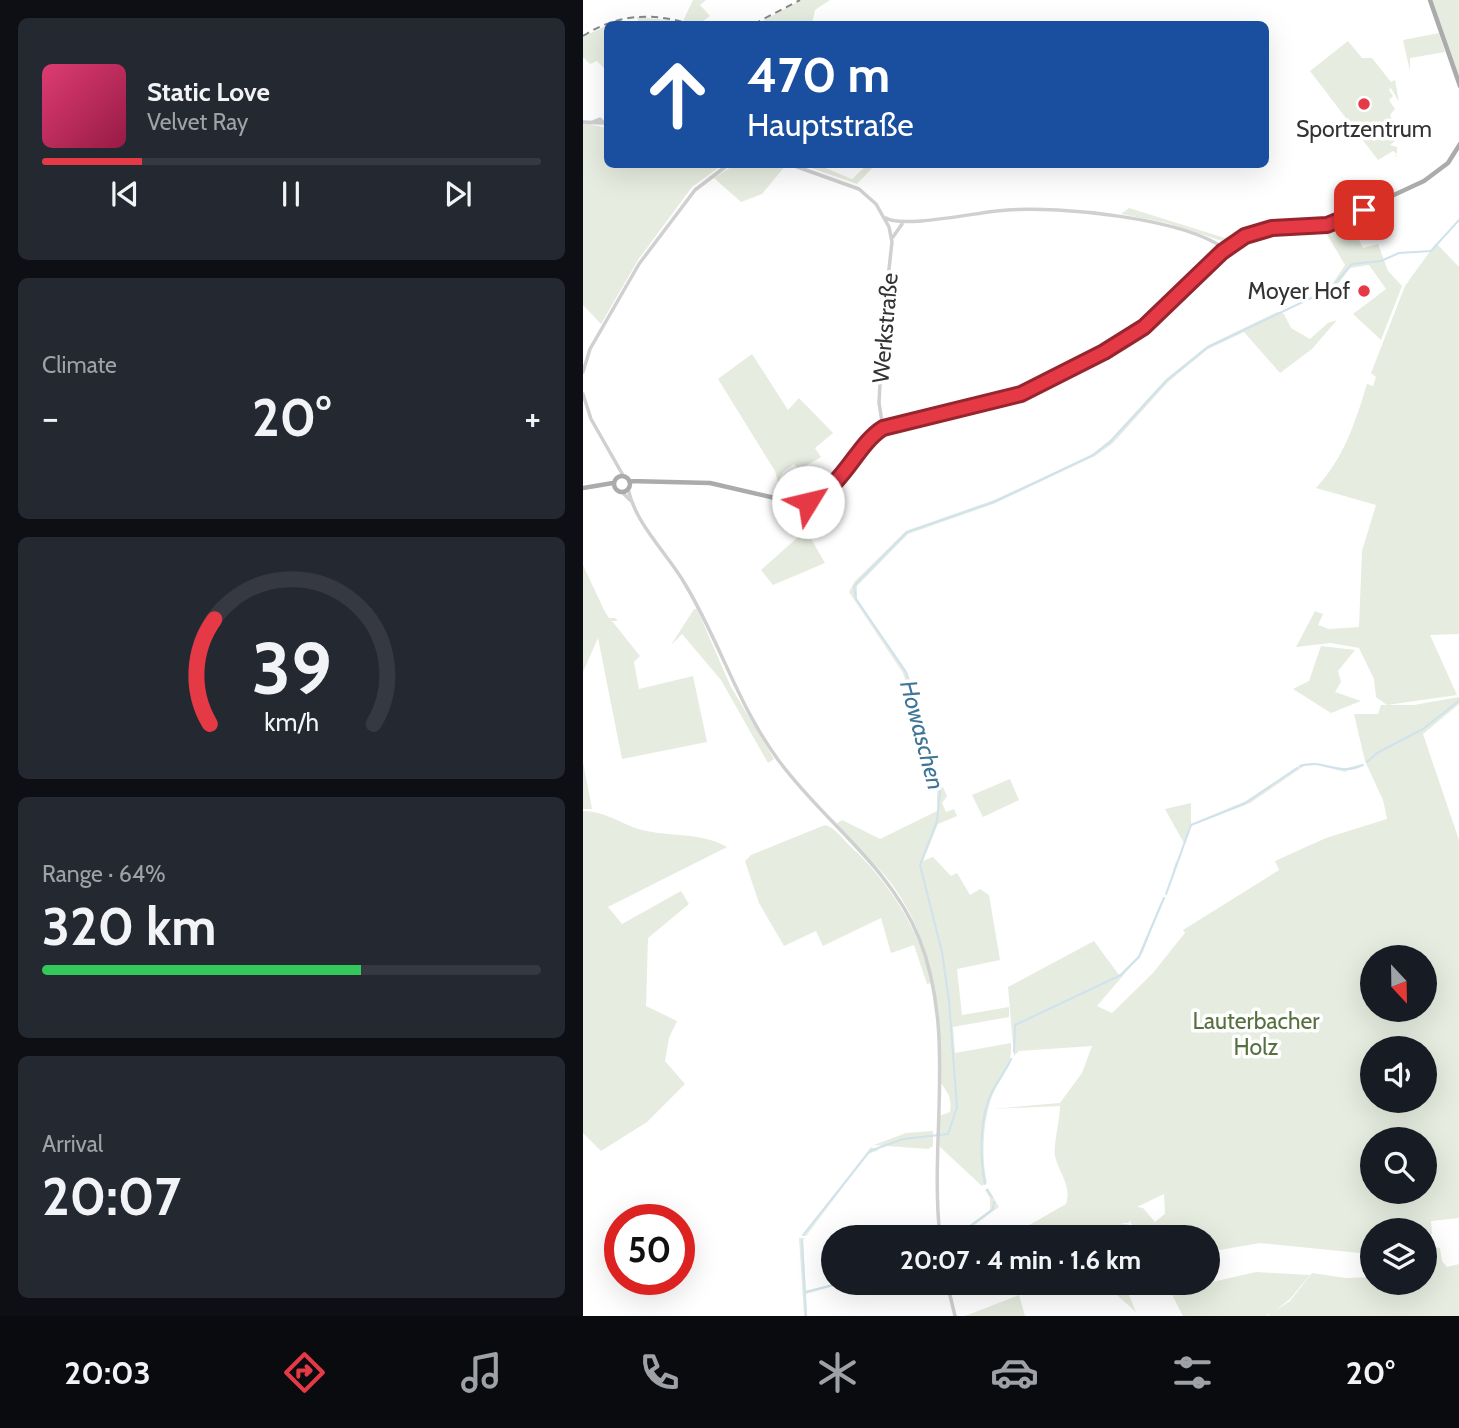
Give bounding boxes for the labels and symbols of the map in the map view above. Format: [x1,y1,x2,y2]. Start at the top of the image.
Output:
marker: Sportzentrum [1356,96,1372,112]
place label: Sportzentrum [1296,115,1432,143]
pin [1334,180,1394,240]
street label: Werkstraße [866,271,904,384]
place label: Moyer Hof [1248,277,1350,305]
marker: Moyer Hof [1356,283,1372,299]
position arrow [771,465,845,539]
water label: Howaschen [894,677,951,793]
north arrow [1360,945,1437,1022]
park label: Lauterbacher Holz [1192,1007,1320,1061]
speed limit sign: 50 [604,1204,695,1295]

